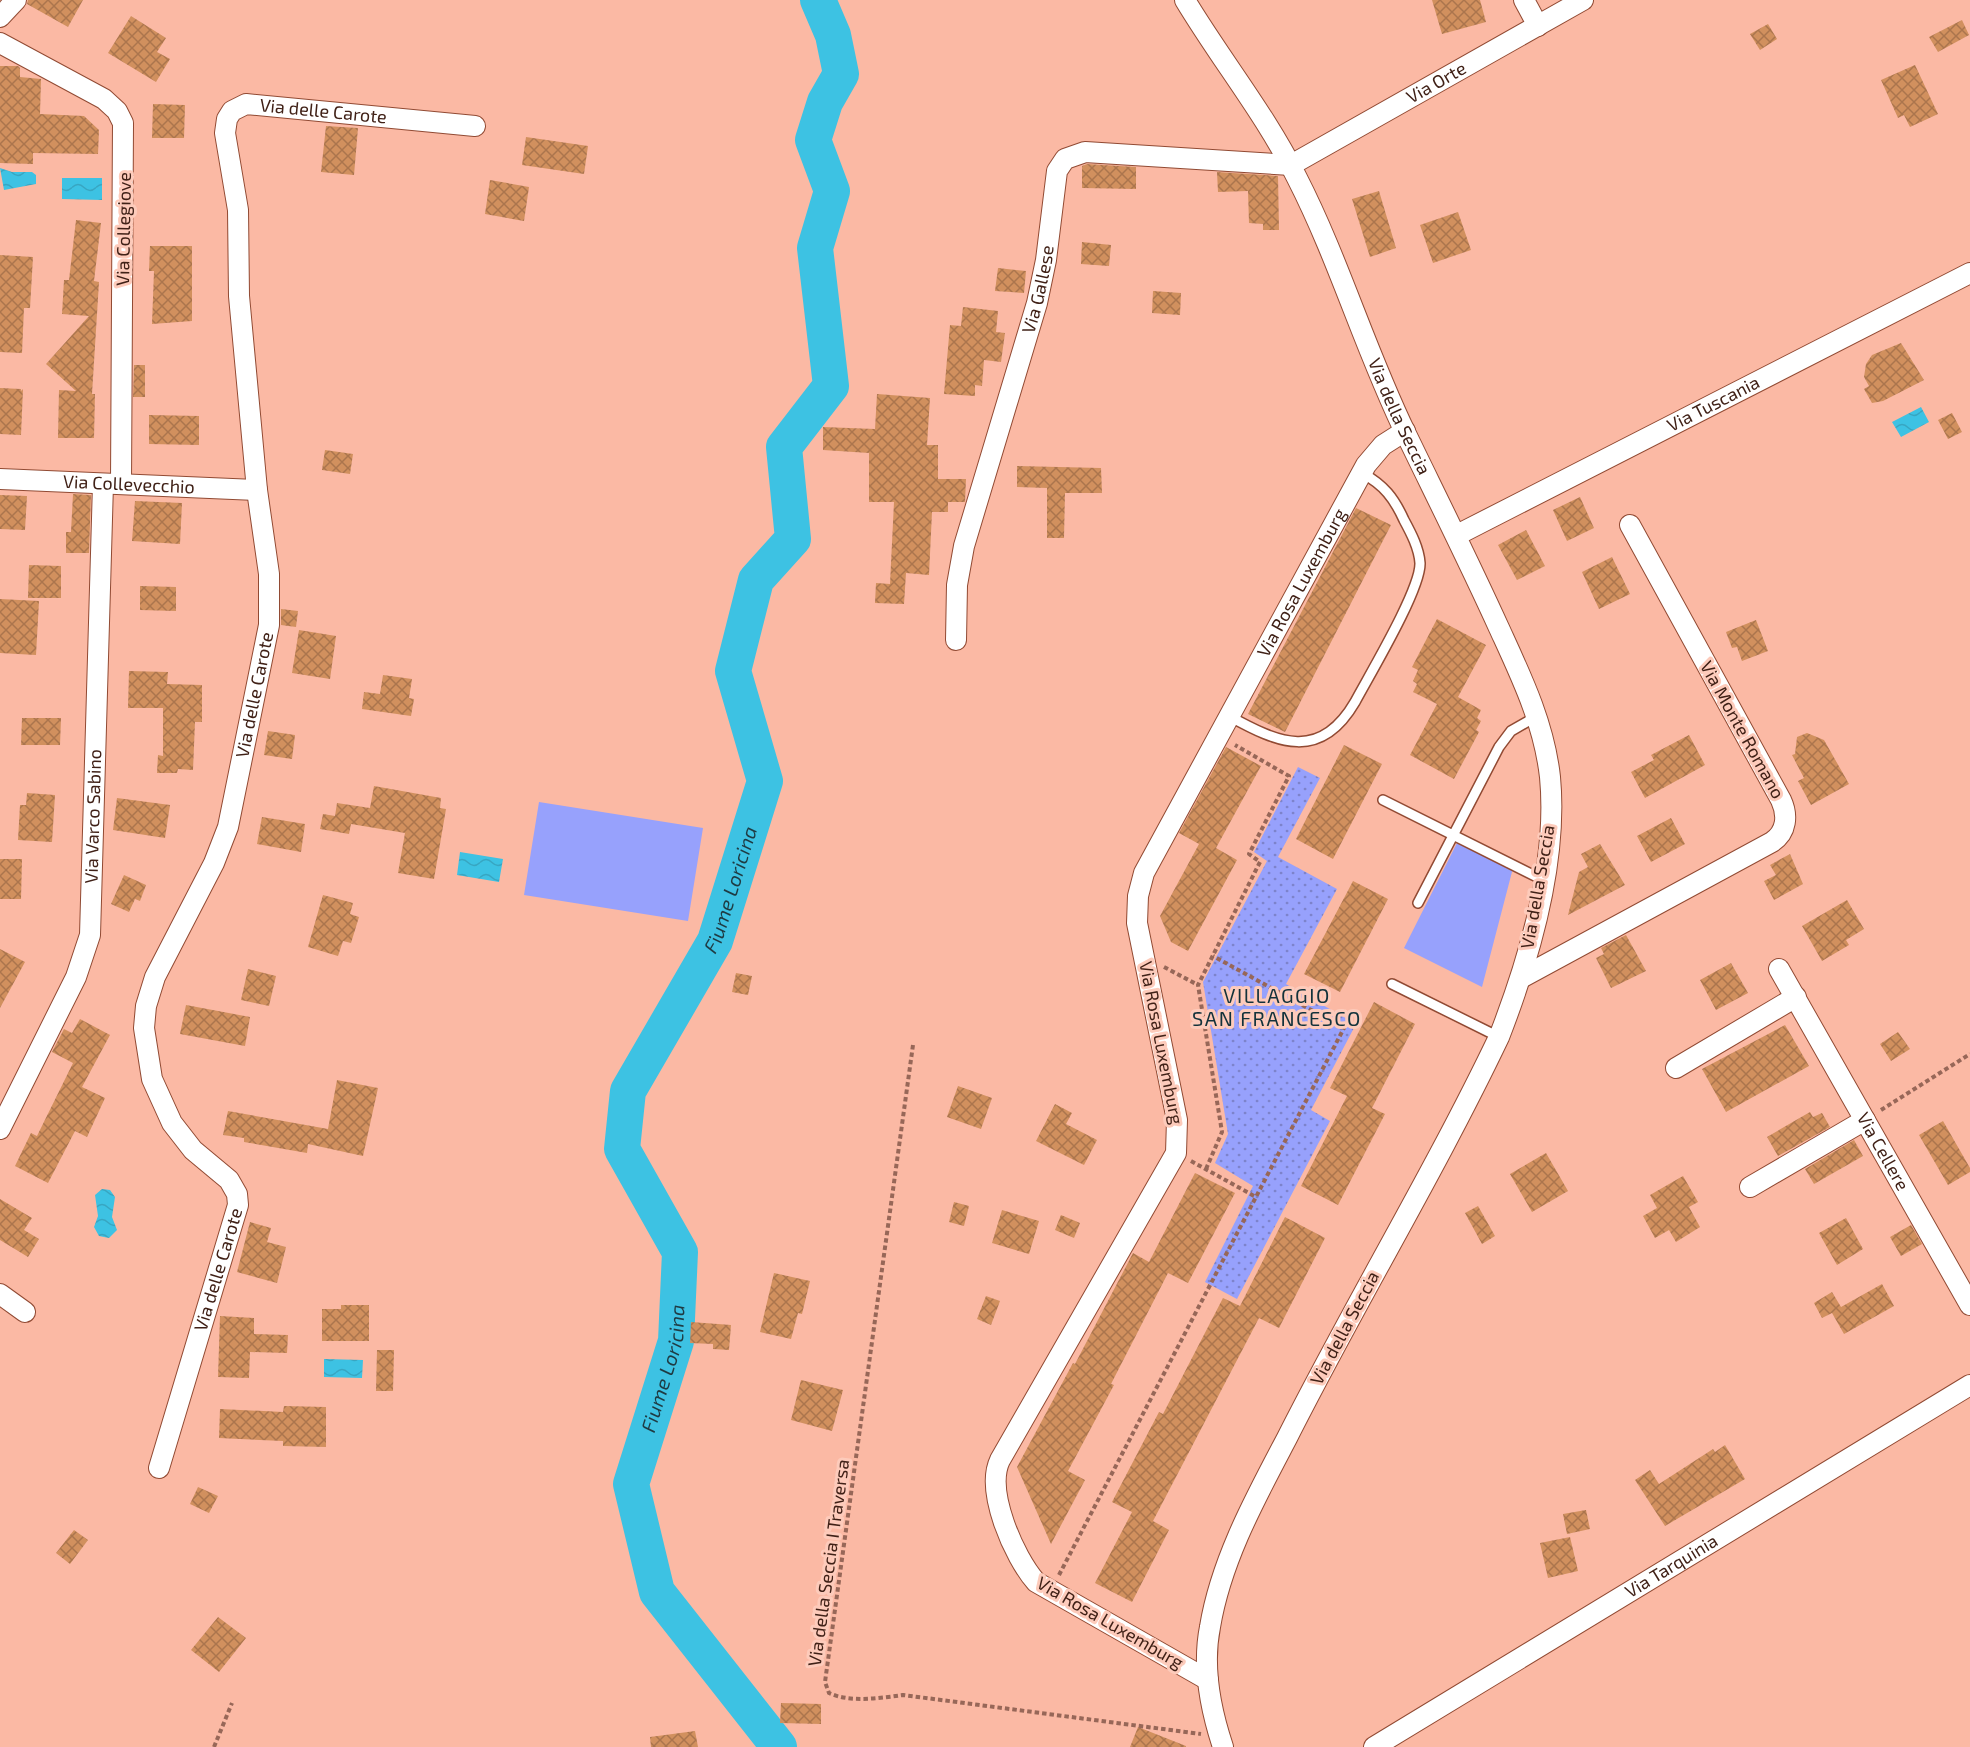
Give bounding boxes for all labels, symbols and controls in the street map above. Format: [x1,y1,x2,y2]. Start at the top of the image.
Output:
street label: Via Orte [1402,56,1470,108]
street label: Via delle Carote [259,93,388,127]
street label: Via Collegiove [111,172,135,286]
street label: Via Gallese [1017,244,1058,336]
street label: Via della Seccia [1364,355,1436,478]
street label: Via Tuscania [1663,370,1763,436]
street label: Via Collevecchio [63,470,195,497]
street label: Via Rosa Luxemburg [1252,504,1350,660]
street label: Via delle Carote [230,630,277,759]
street label: Via Monte Romano [1696,657,1790,802]
street label: Via Varco Sabino [79,749,105,884]
water label: Fiume Loricina [698,823,761,957]
street label: Via della Seccia [1515,823,1559,951]
street label: Via Rosa Luxemburg [1135,959,1189,1126]
district label: VILLAGGIO SAN FRANCESCO [1192,983,1362,1030]
street label: Via Cellere [1853,1108,1915,1194]
street label: Via delle Carote [189,1205,246,1334]
street label: Via della Seccia [1305,1267,1383,1388]
water label: Fiume Loricina [635,1304,689,1435]
street label: Via della Seccia I Traversa [803,1458,853,1668]
street label: Via Tarquinia [1621,1529,1721,1602]
street label: Via Rosa Luxemburg [1033,1571,1188,1673]

